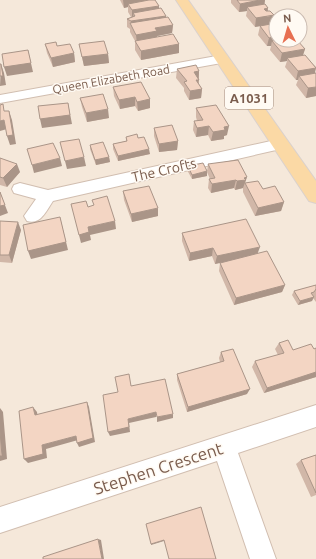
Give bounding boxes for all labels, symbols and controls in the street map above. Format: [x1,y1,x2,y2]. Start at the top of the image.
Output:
north arrow [268,8,308,48]
text: N [283,12,292,24]
street label: Queen Elizabeth Road [51,62,171,96]
road number: A1031 [225,87,273,109]
street label: The Crofts [130,155,198,185]
street label: Stephen Crescent [91,438,225,498]

